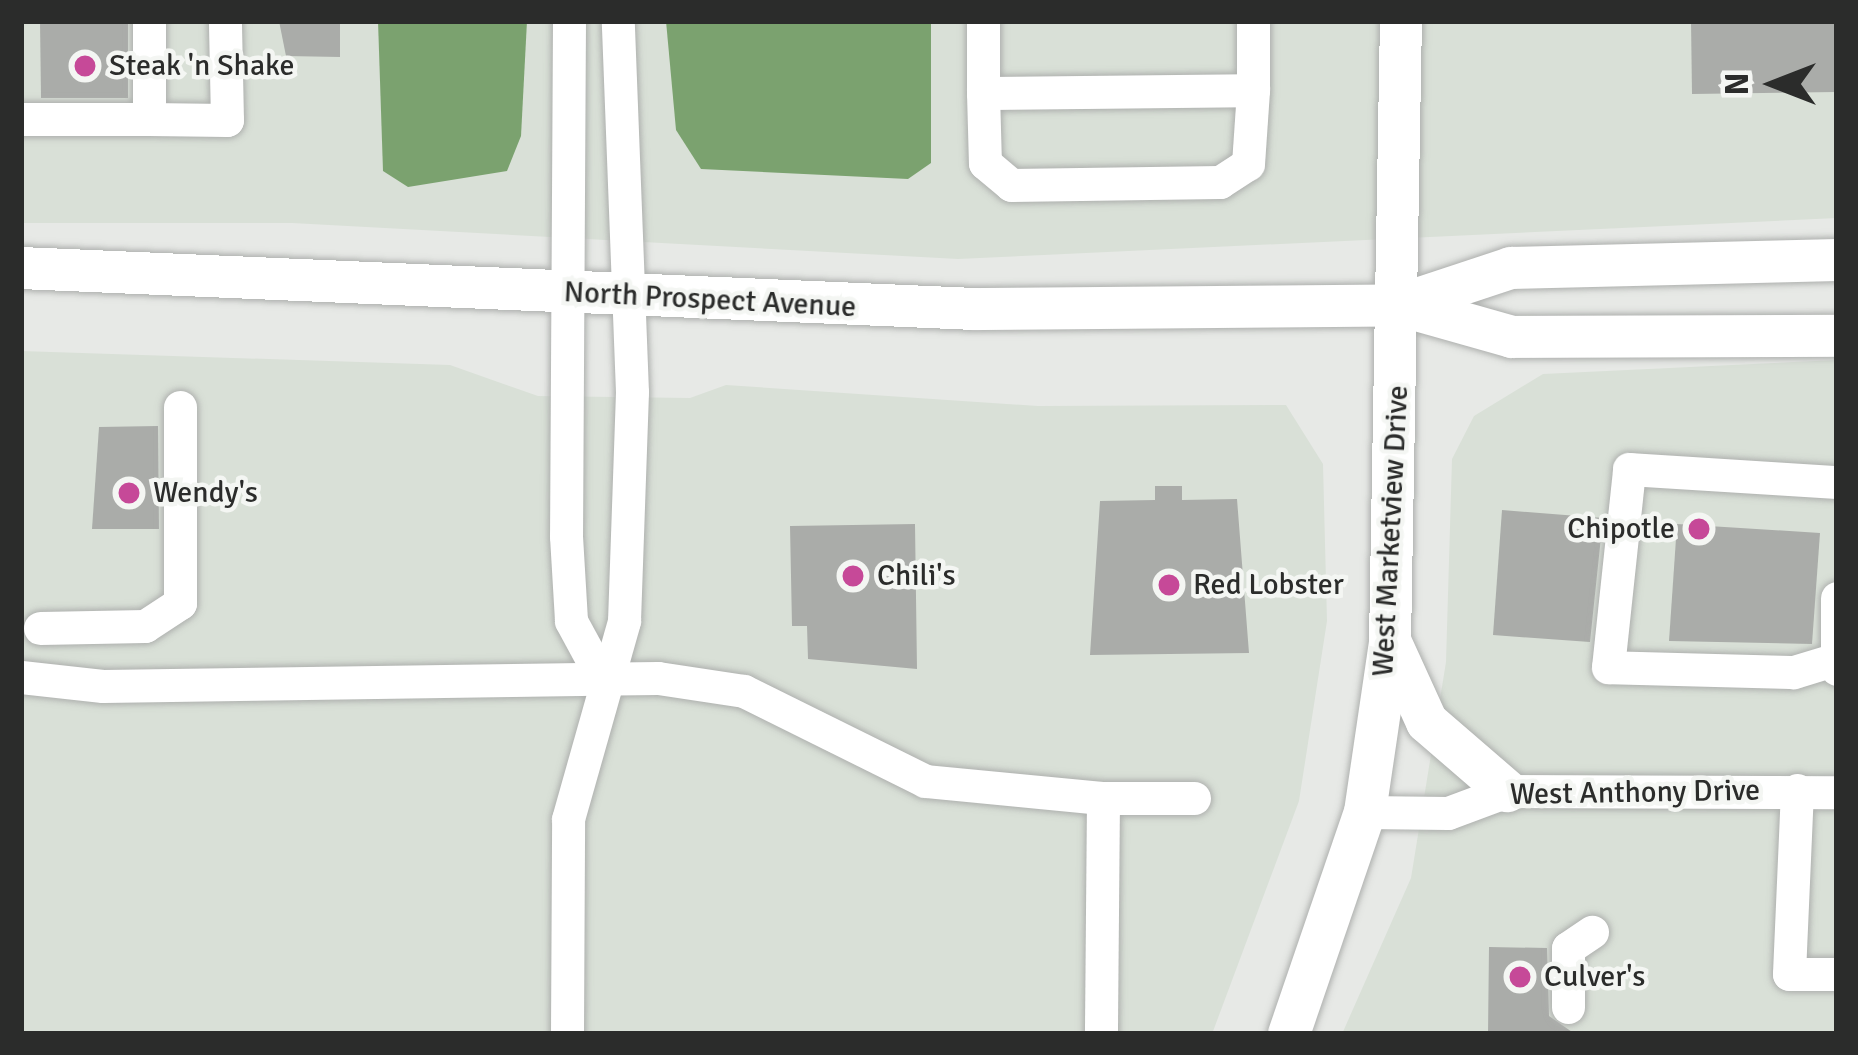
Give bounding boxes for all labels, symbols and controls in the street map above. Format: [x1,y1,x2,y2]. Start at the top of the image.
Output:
north arrow [1714,24,1834,144]
place label: Steak 'n Shake [109,48,295,84]
marker: Steak 'n Shake [72,53,98,79]
text: N [1717,73,1758,95]
street label: North Prospect Avenue [563,274,857,326]
street label: West Marketview Drive [1365,384,1417,678]
place label: Wendy's [153,475,258,511]
marker: Wendy's [116,480,142,506]
place label: Chipotle [1567,511,1675,547]
marker: Chipotle [1686,516,1712,542]
place label: Chili's [877,558,956,594]
marker: Chili's [840,563,866,589]
place label: Red Lobster [1193,567,1344,603]
marker: Red Lobster [1156,572,1182,598]
street label: West Anthony Drive [1510,773,1760,813]
place label: Culver's [1544,959,1645,995]
marker: Culver's [1507,964,1533,990]

